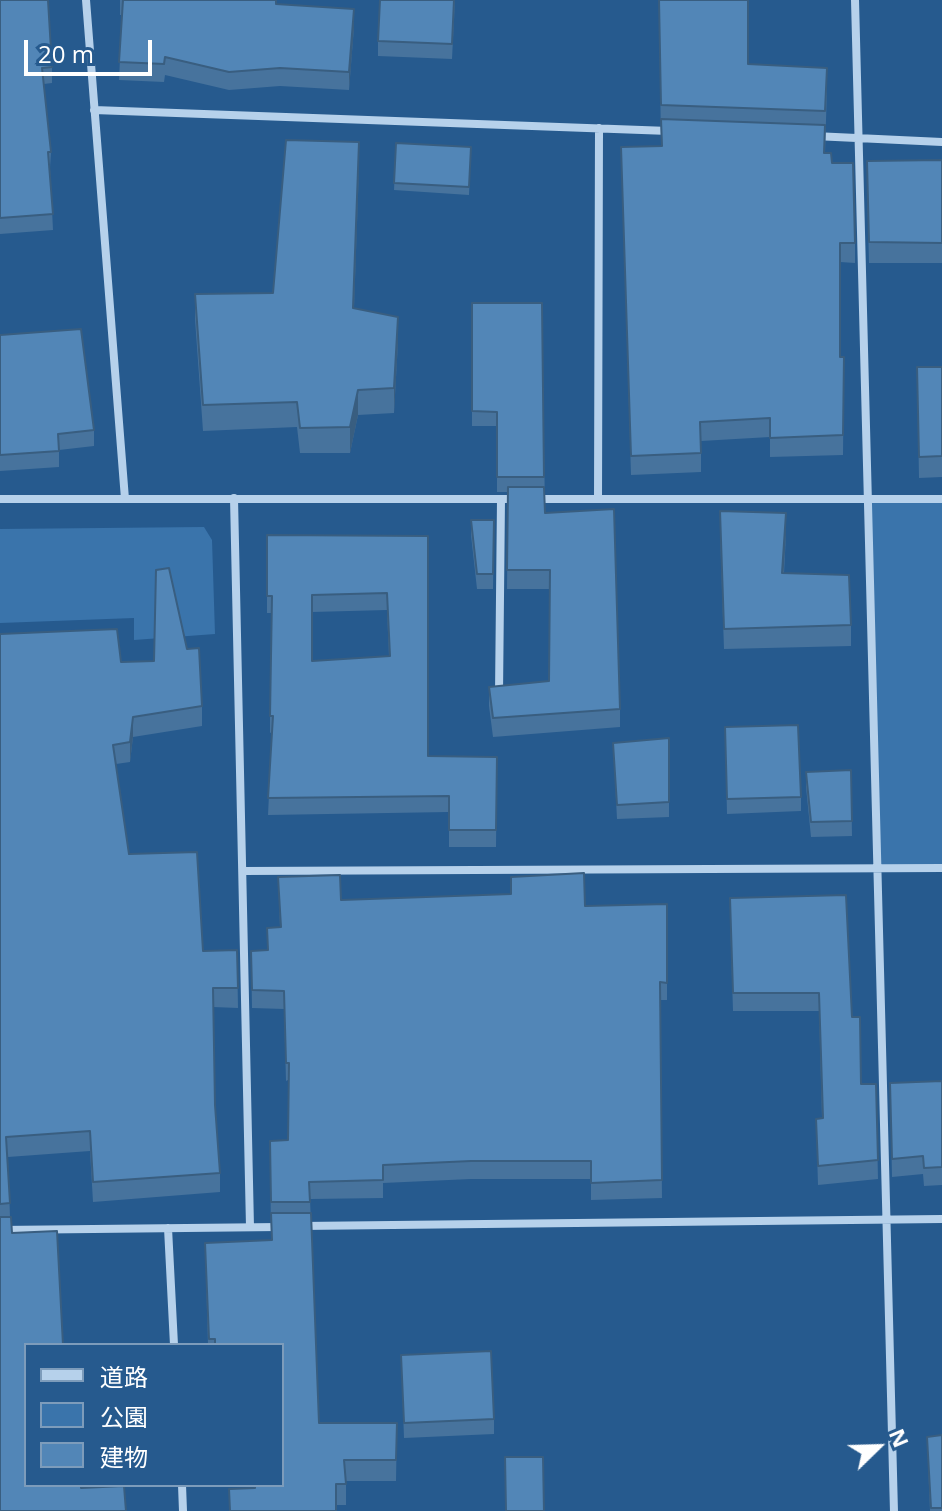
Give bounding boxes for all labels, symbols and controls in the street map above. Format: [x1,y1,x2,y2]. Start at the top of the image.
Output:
scale bar [28,24,156,74]
text: 20 m [38,37,94,70]
legend [24,1343,284,1487]
text: 道路 [100,1360,148,1393]
text: 公園 [100,1400,148,1433]
north arrow [838,1407,918,1487]
text: N [883,1424,917,1452]
text: 建物 [100,1440,148,1473]

